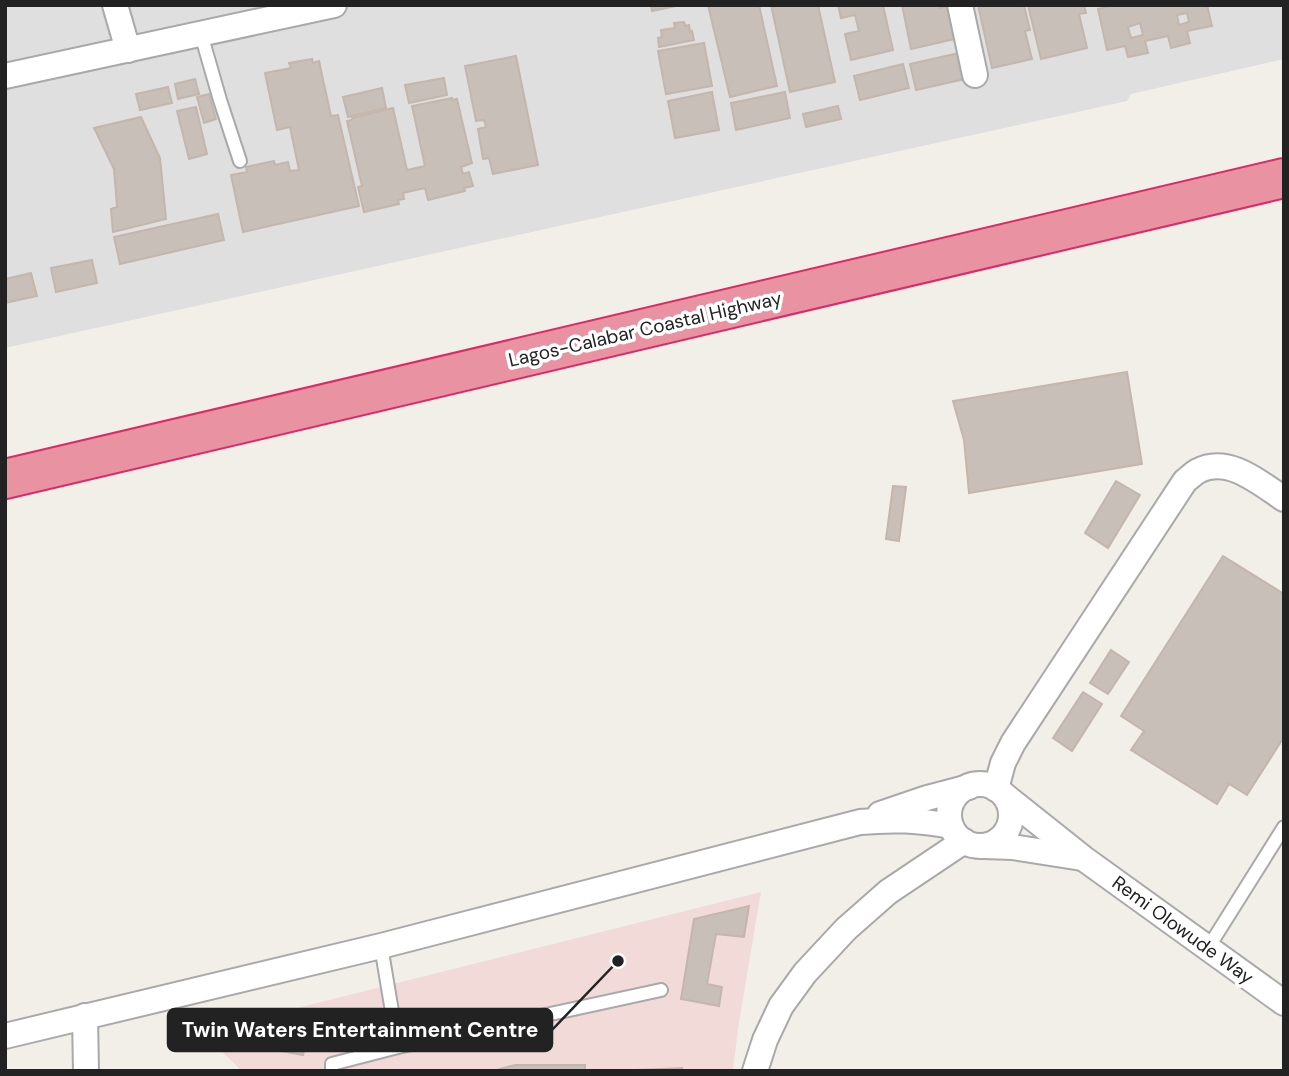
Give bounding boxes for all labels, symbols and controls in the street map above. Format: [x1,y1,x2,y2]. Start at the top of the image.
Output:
street label: Lagos-Calabar Coastal Highway [506,285,785,373]
street label: Remi Olowude Way [1107,870,1259,990]
callout: Twin Waters Entertainment Centre [168,1009,552,1051]
text: Twin Waters Entertainment Centre [182,1016,538,1044]

